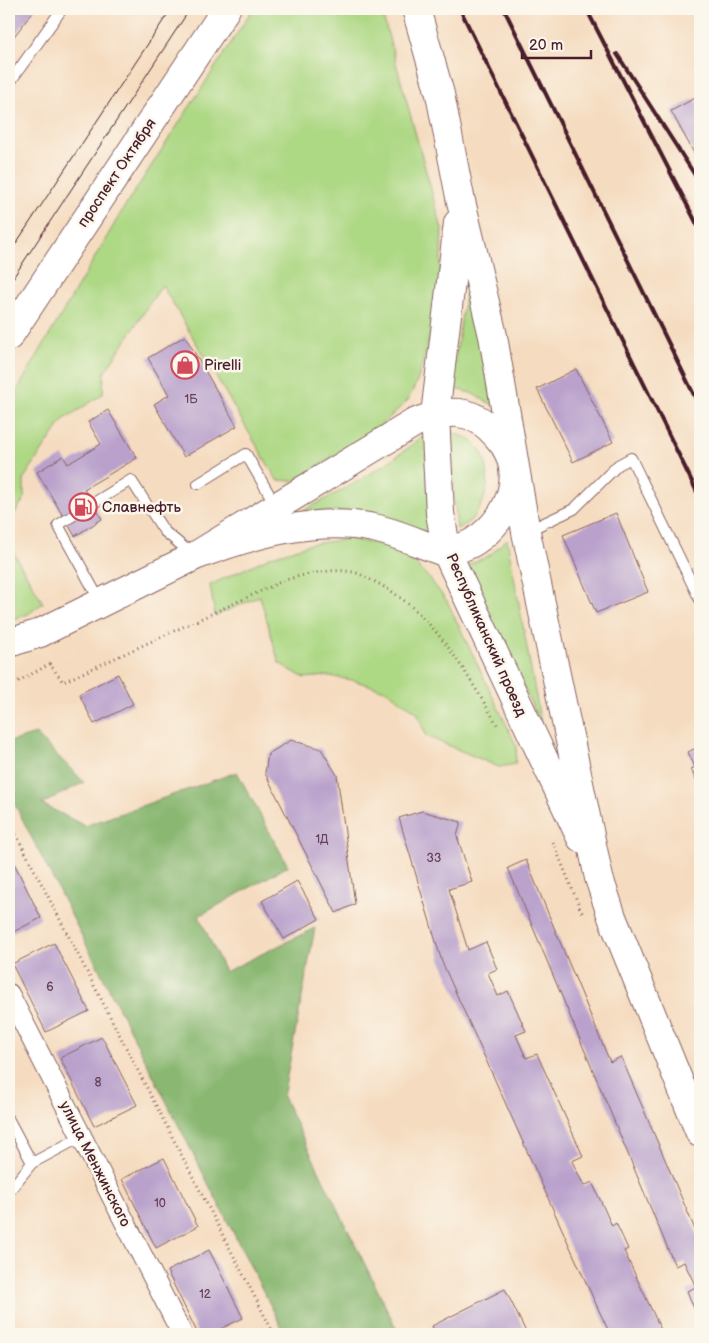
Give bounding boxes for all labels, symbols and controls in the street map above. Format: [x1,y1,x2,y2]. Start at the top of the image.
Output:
scale bar [522,28,590,60]
text: 20 m [529,36,563,55]
street label: проспект Октября [73,115,161,231]
shop icon: Pirelli [170,350,200,380]
place label: Pirelli [204,356,241,375]
house number: 1Б [185,392,198,407]
fuel station icon: Славнефть [68,492,98,522]
place label: Славнефть [102,498,181,517]
street label: Республиканский проезд [441,550,531,720]
house number: 1Д [315,832,329,847]
house number: 33 [427,851,441,866]
house number: 6 [46,980,54,995]
house number: 8 [95,1075,102,1090]
street label: улица Менжинского [55,1098,135,1230]
house number: 10 [154,1196,166,1211]
house number: 12 [199,1287,211,1302]

